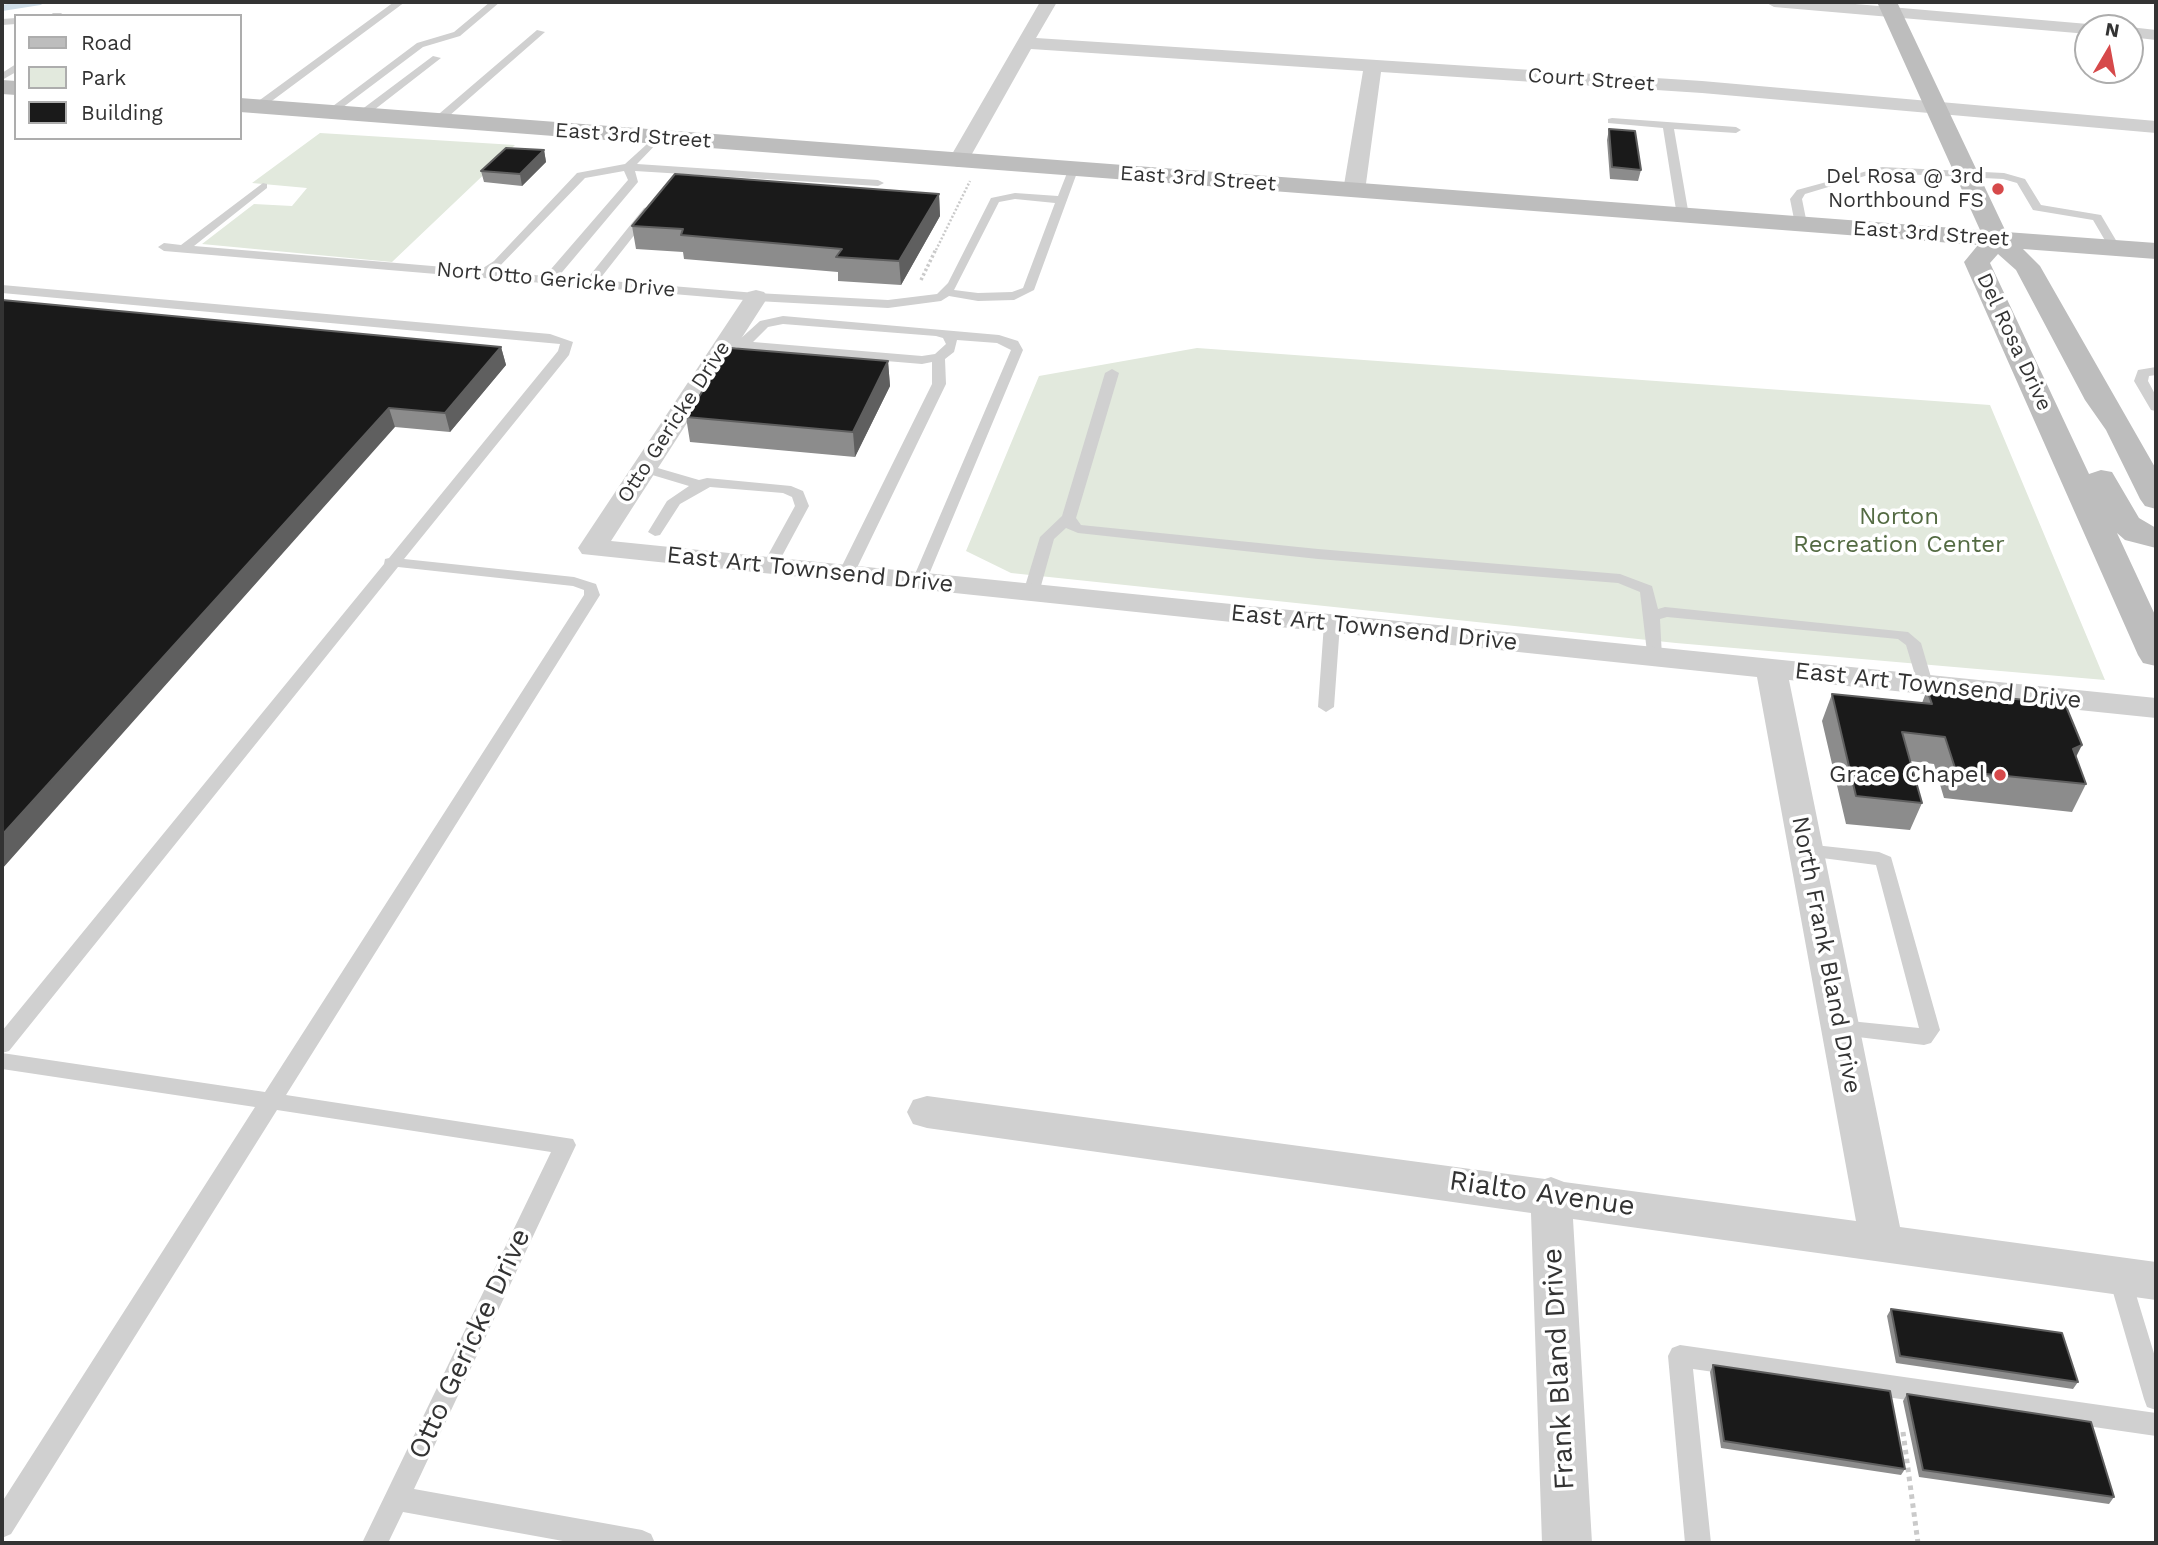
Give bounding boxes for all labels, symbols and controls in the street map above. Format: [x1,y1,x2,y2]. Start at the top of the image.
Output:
legend [14,14,242,140]
north arrow [2074,14,2144,84]
text: N [2103,17,2121,42]
text: Road [81,30,132,55]
street label: Court Street [1527,63,1655,97]
text: Park [81,65,126,90]
text: Building [81,100,163,125]
street label: East 3rd Street [554,118,712,154]
street label: East 3rd Street [1119,161,1277,197]
place label: Del Rosa @ 3rd Northbound FS [1826,164,1984,214]
marker: Del Rosa @ 3rd Northbound FS [1990,181,2006,197]
street label: East 3rd Street [1852,216,2010,252]
street label: Nort Otto Gericke Drive [435,257,677,303]
street label: Del Rosa Drive [1971,269,2057,415]
street label: Otto Gericke Drive [612,336,736,508]
park label: Norton Recreation Center [1793,503,2005,559]
street label: East Art Townsend Drive [665,541,955,599]
street label: East Art Townsend Drive [1229,599,1519,657]
street label: East Art Townsend Drive [1793,657,2083,715]
place label: Grace Chapel [1829,761,1986,789]
marker: Grace Chapel [1992,767,2008,783]
street label: North Frank Bland Drive [1785,814,1867,1096]
street label: Rialto Avenue [1447,1164,1637,1224]
street label: Otto Gericke Drive [402,1223,538,1465]
street label: Frank Bland Drive [1536,1247,1582,1491]

